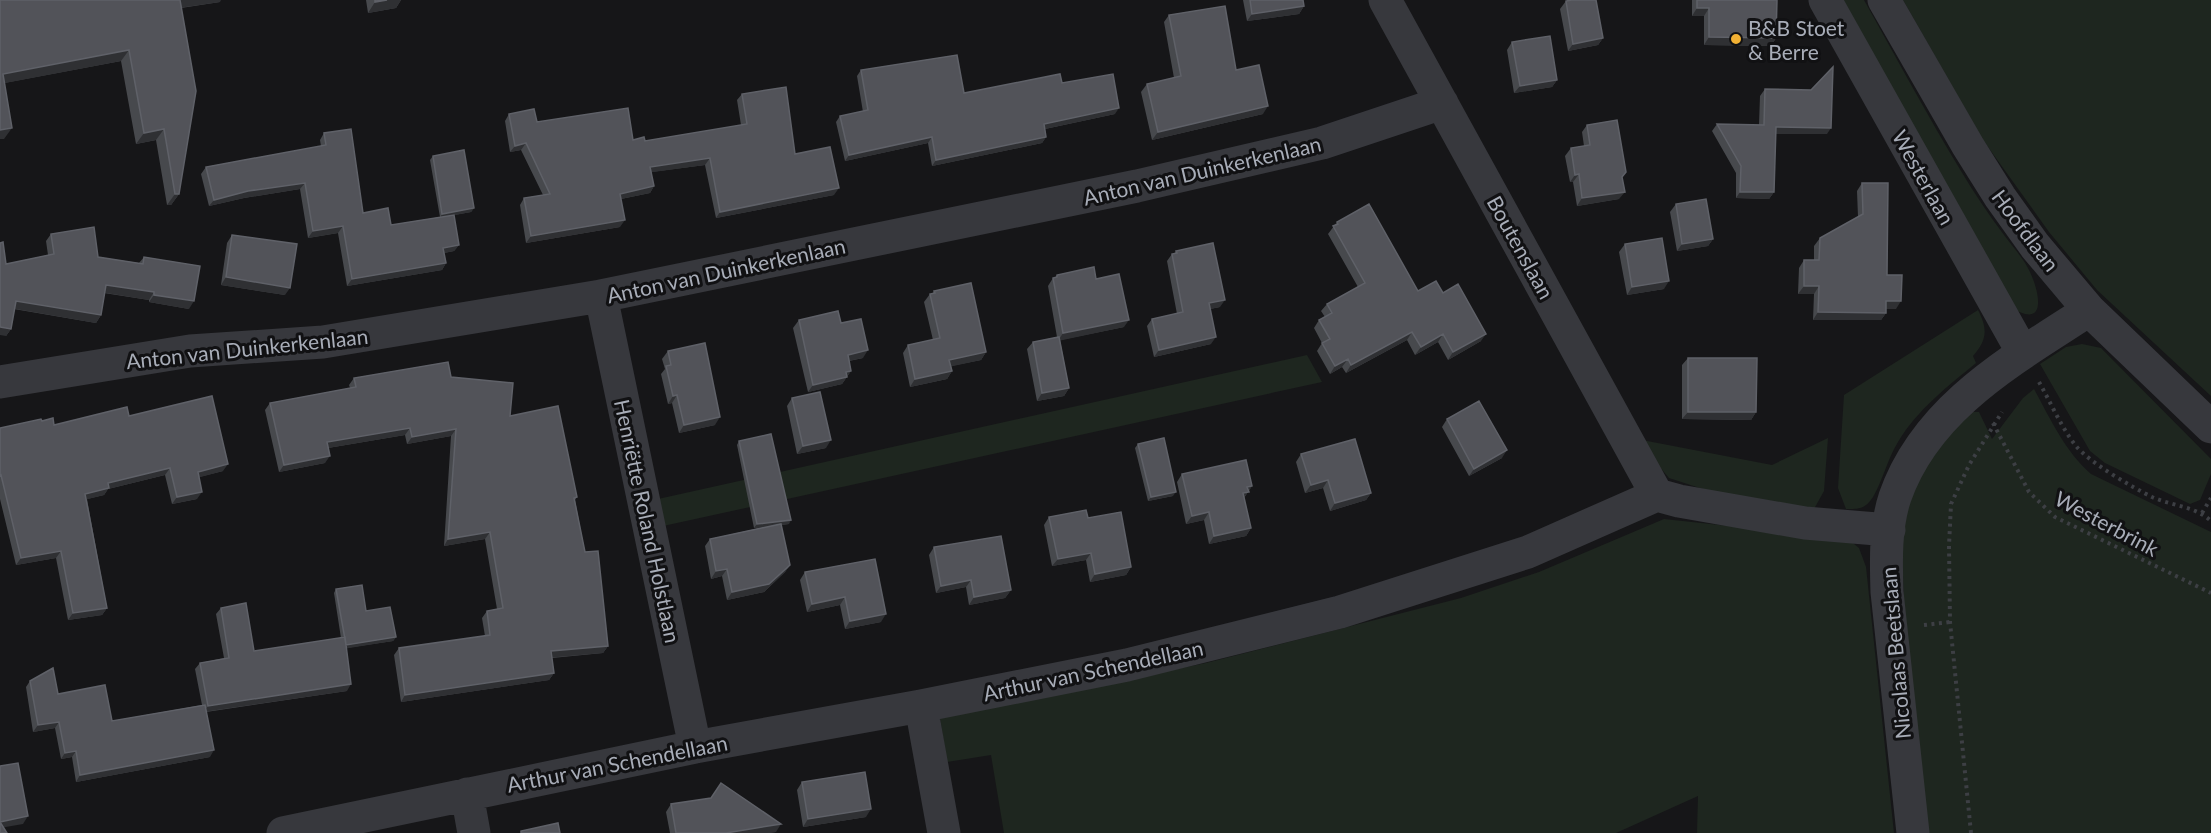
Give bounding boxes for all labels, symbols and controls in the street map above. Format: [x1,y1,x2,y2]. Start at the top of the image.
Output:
place label: B&B Stoet & Berre [1748,15,1845,64]
marker: B&B Stoet & Berre [1729,32,1743,46]
street label: Westerlaan [1888,125,1960,229]
street label: Anton van Duinkerkenlaan [1081,130,1323,210]
street label: Hoofdlaan [1987,184,2065,276]
street label: Boutenslaan [1482,191,1560,303]
street label: Anton van Duinkerkenlaan [604,232,848,308]
street label: Anton van Duinkerkenlaan [125,323,369,373]
street label: Henriëtte Roland Holstlaan [610,397,686,645]
street label: Westerbrink [2051,485,2163,561]
street label: Nicolaas Beetslaan [1875,566,1915,740]
street label: Arthur van Schendellaan [981,634,1205,706]
street label: Arthur van Schendellaan [505,729,729,797]

